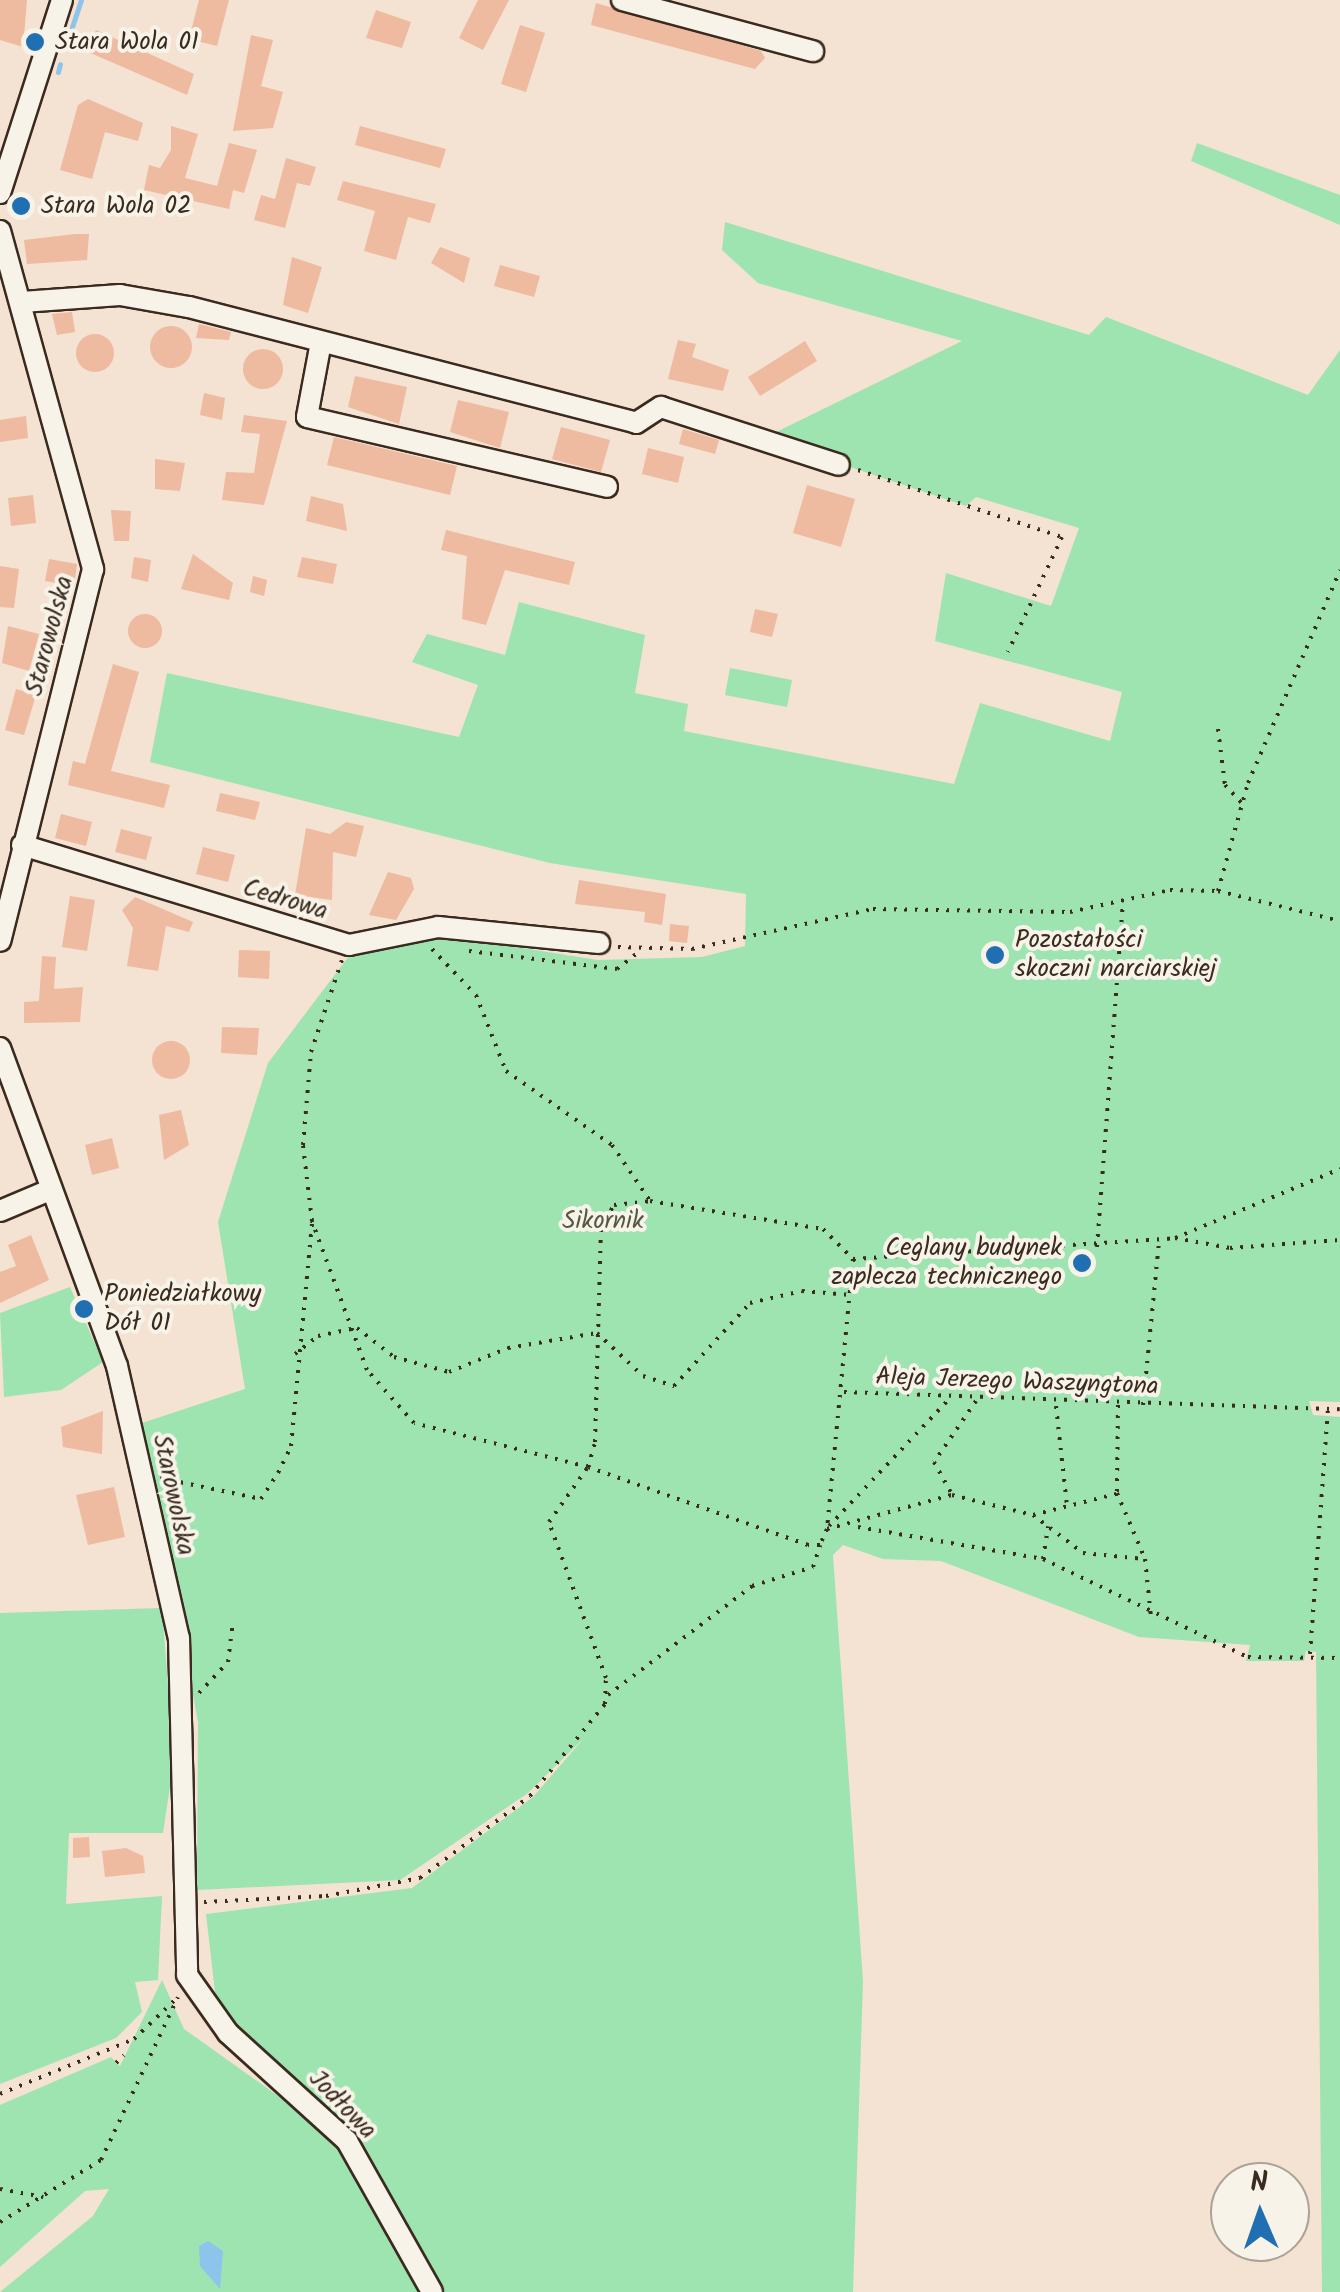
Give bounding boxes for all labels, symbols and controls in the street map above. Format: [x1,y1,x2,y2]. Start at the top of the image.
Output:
place label: Stara Wola 01 [55,27,199,57]
marker: Stara Wola 01 [24,31,46,53]
place label: Stara Wola 02 [41,191,191,221]
marker: Stara Wola 02 [10,195,32,217]
street label: Starowolska [20,573,80,699]
street label: Cedrowa [239,873,331,927]
place label: Pozostałości skoczni narciarskiej [1015,926,1216,985]
marker: Pozostałości skoczni narciarskiej [984,944,1006,966]
park label: Sikornik [562,1206,644,1236]
place label: Ceglany budynek zaplecza technicznego [831,1234,1062,1293]
marker: Ceglany budynek zaplecza technicznego [1071,1252,1093,1274]
place label: Poniedziałkowy Dół 01 [104,1280,261,1339]
marker: Poniedziałkowy Dół 01 [73,1298,95,1320]
street label: Aleja Jerzego Waszyngtona [875,1362,1159,1402]
street label: Starowolska [146,1432,200,1558]
street label: Jodłowa [302,2064,382,2146]
text: N [1249,2161,1269,2206]
north arrow [1210,2162,1310,2262]

